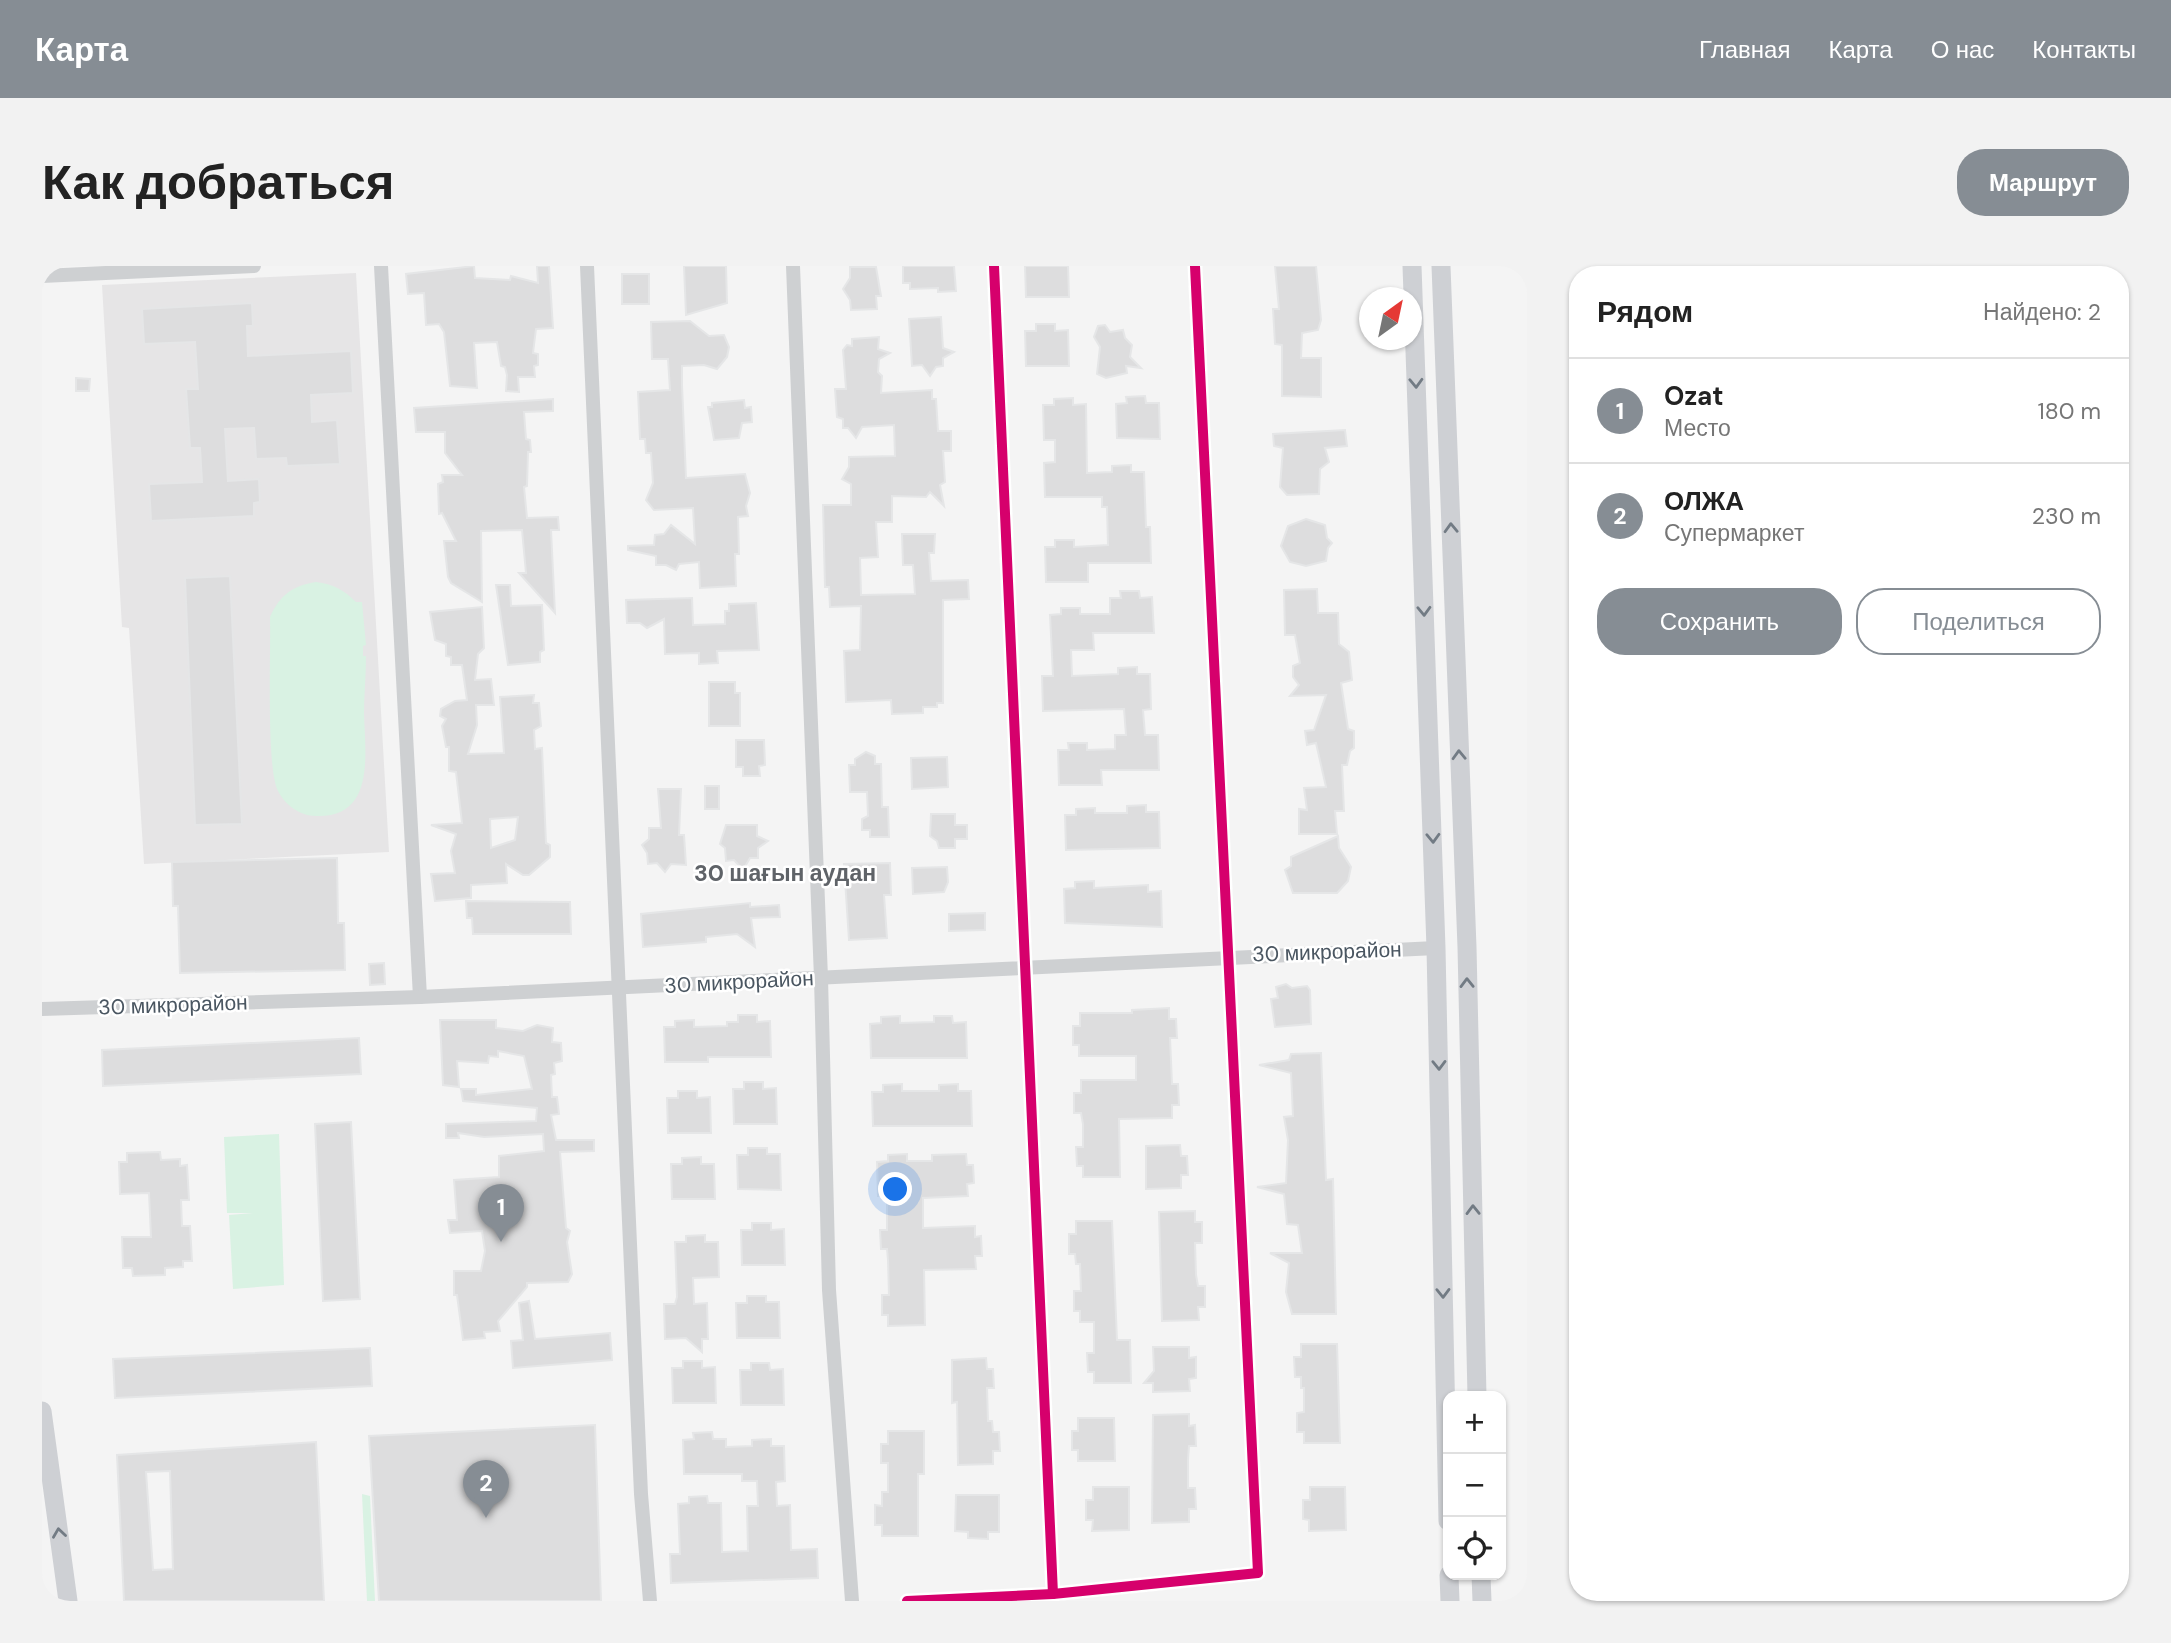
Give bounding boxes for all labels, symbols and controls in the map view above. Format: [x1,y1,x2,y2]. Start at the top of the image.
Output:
text: Карта [35,28,128,71]
text: Главная [1699,34,1790,65]
text: Карта [1828,34,1893,65]
text: О нас [1931,34,1994,65]
text: Контакты [2032,34,2136,65]
button: Маршрут [1957,149,2129,216]
text: Как добраться [42,150,394,214]
north arrow [1359,287,1422,350]
text: Рядом [1597,292,1693,331]
text: Найдено: 2 [1983,297,2101,327]
one-way arrow [1409,378,1424,389]
text: Ozat [1664,379,1723,413]
text: 1 [1616,396,1624,426]
text: 180 m [2037,396,2101,426]
text: Место [1664,413,1731,443]
text: ОЛЖА [1664,484,1744,518]
text: 2 [1613,501,1627,531]
text: 230 m [2032,501,2101,531]
text: Супермаркет [1664,518,1804,548]
one-way arrow [1443,522,1458,533]
button: Сохранить [1597,588,1842,655]
button: Поделиться [1856,588,2101,655]
one-way arrow [1417,605,1432,616]
one-way arrow [1452,750,1467,761]
one-way arrow [1425,833,1440,844]
district label: 30 шағын аудан [694,858,876,888]
street label: 30 микрорайон [1252,935,1402,969]
street label: 30 микрорайон [664,964,814,1000]
one-way arrow [1460,977,1475,988]
street label: 30 микрорайон [98,988,248,1022]
one-way arrow [1431,1060,1447,1071]
your location [878,1172,912,1206]
pin: 1 [478,1184,524,1242]
one-way arrow [1465,1204,1480,1215]
one-way arrow [1436,1287,1451,1298]
map controls [1443,1391,1506,1580]
button: + [1443,1391,1506,1454]
button: − [1443,1454,1506,1517]
pin: 2 [463,1460,509,1518]
button: locate [1443,1517,1506,1580]
one-way arrow [52,1528,67,1539]

